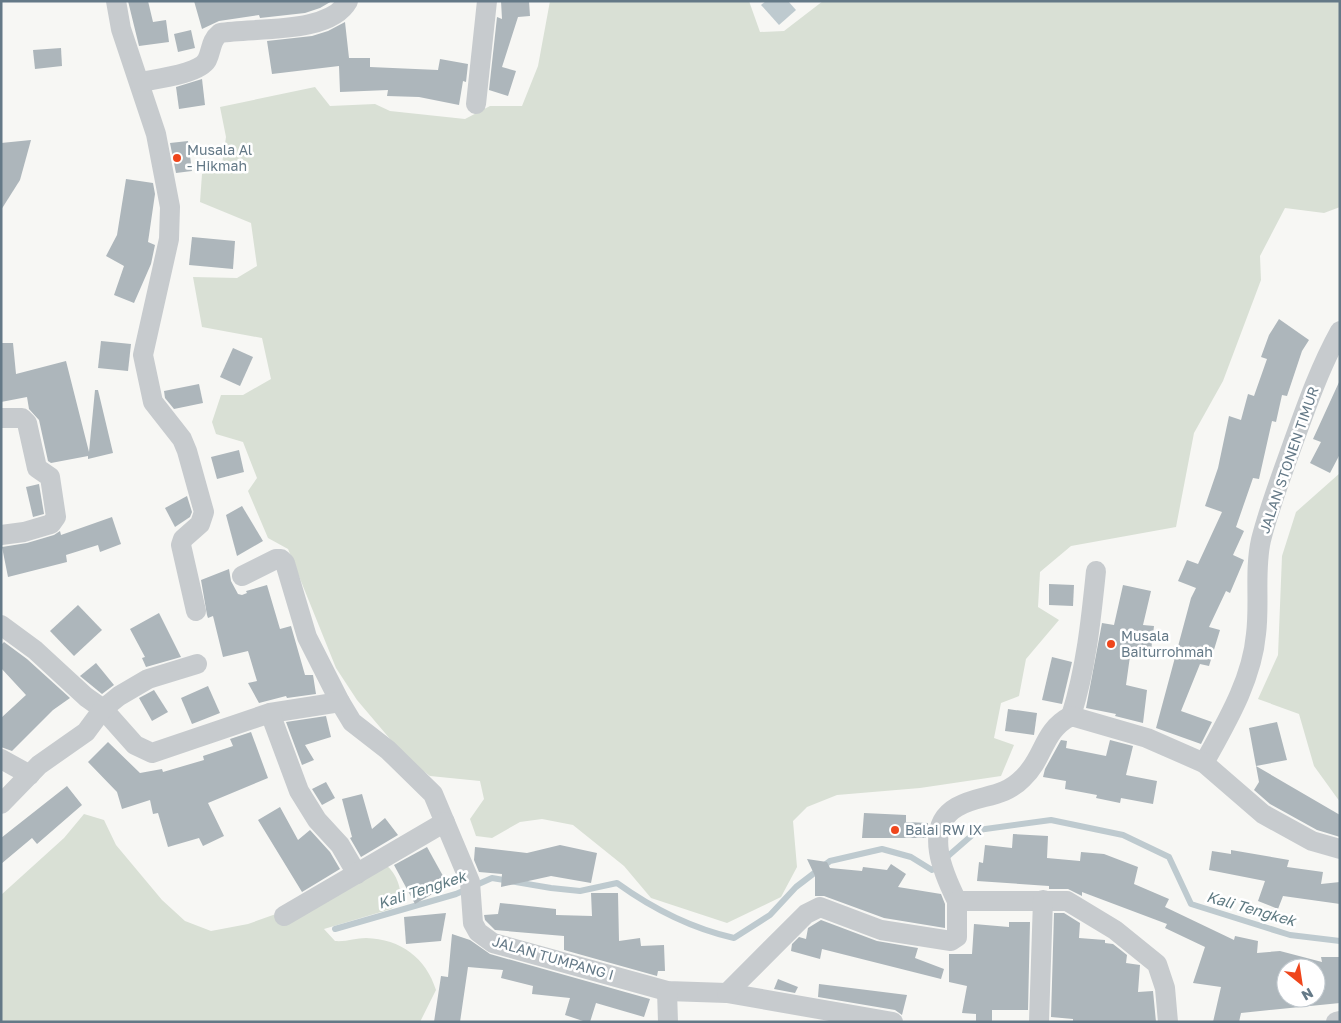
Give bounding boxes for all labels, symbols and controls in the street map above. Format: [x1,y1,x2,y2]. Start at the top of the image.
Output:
place label: Musala Al - Hikmah [187,141,252,174]
marker: Musala Al - Hikmah [171,152,183,164]
street label: JALAN STONEN TIMUR [1255,384,1322,536]
place label: Musala Baiturrohmah [1121,627,1213,660]
marker: Musala Baiturrohmah [1105,638,1117,650]
place label: Balai RW IX [905,821,982,838]
marker: Balai RW IX [889,824,901,836]
water label: Kali Tengkek [375,866,470,913]
water label: Kali Tengkek [1204,887,1299,931]
street label: JALAN TUMPANG I [491,932,616,983]
north arrow [1276,958,1326,1008]
text: N [1299,985,1317,1005]

